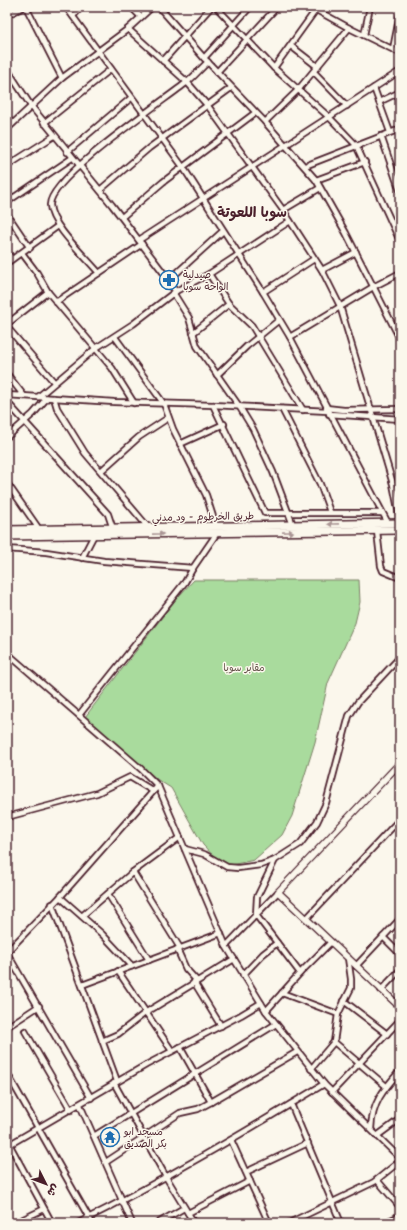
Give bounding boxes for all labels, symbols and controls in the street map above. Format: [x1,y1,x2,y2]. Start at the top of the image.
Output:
district label: سوبا اللعوتة [217,201,287,222]
place label: صيدلية الواحة سوبا [183,266,228,293]
pharmacy icon: صيدلية الواحة سوبا [158,269,180,291]
street label: طريق الخرطوم - ود مدني [152,507,254,527]
one-way arrow [326,521,339,527]
one-way arrow [282,529,295,535]
one-way arrow [152,531,165,537]
park label: مقابر سوبا [223,659,265,674]
place label: مسجد ابو بكر الصديق [123,1123,167,1150]
temple icon: مسجد ابو بكر الصديق [99,1126,121,1148]
north arrow [26,1164,66,1204]
text: ش [43,1181,64,1201]

